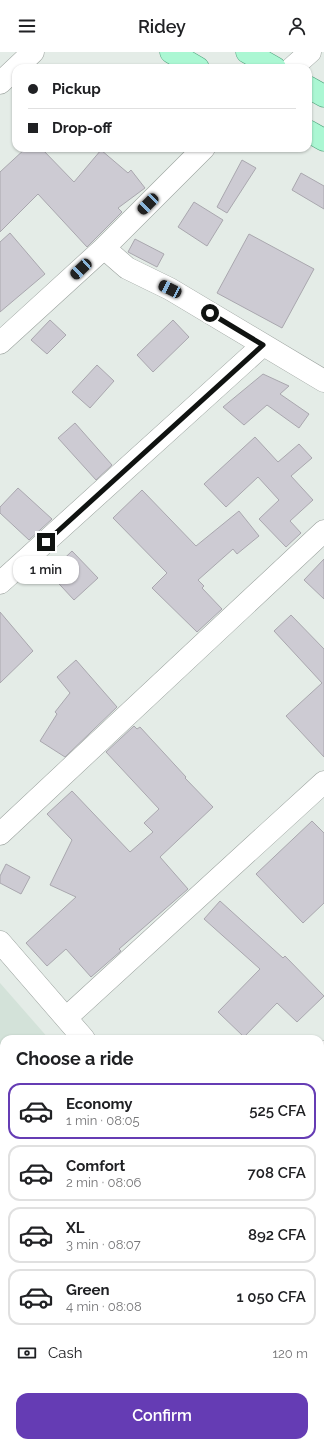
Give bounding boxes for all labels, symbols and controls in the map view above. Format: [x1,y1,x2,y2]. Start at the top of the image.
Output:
icon: menu [16,15,38,37]
icon: person [286,15,308,37]
text: Ridey [138,16,186,37]
text: Pickup [52,80,101,98]
text: Drop-off [52,119,112,137]
car [135,191,161,217]
car [68,256,94,282]
car [157,278,183,300]
route start [201,304,219,322]
route end [37,533,55,551]
callout: 1 min [13,556,79,584]
text: 1 min [30,562,62,577]
text: Choose a ride [16,1048,134,1069]
icon: car [18,1093,54,1129]
text: Economy [66,1095,133,1113]
text: 525 CFA [249,1102,306,1120]
text: 1 min · 08:05 [66,1113,139,1128]
icon: car [18,1155,54,1191]
text: Comfort [66,1157,125,1175]
text: 708 CFA [248,1164,306,1182]
text: 2 min · 08:06 [66,1175,141,1190]
icon: car [18,1217,54,1253]
text: XL [66,1219,84,1237]
text: 892 CFA [248,1226,306,1244]
text: 3 min · 08:07 [66,1237,141,1252]
icon: car [18,1279,54,1315]
text: Green [66,1281,110,1299]
text: 1 050 CFA [237,1288,306,1306]
text: 4 min · 08:08 [66,1299,142,1314]
icon: cash [16,1342,38,1364]
text: Cash [48,1344,82,1362]
text: 120 m [272,1346,308,1361]
button: Confirm [16,1393,308,1439]

